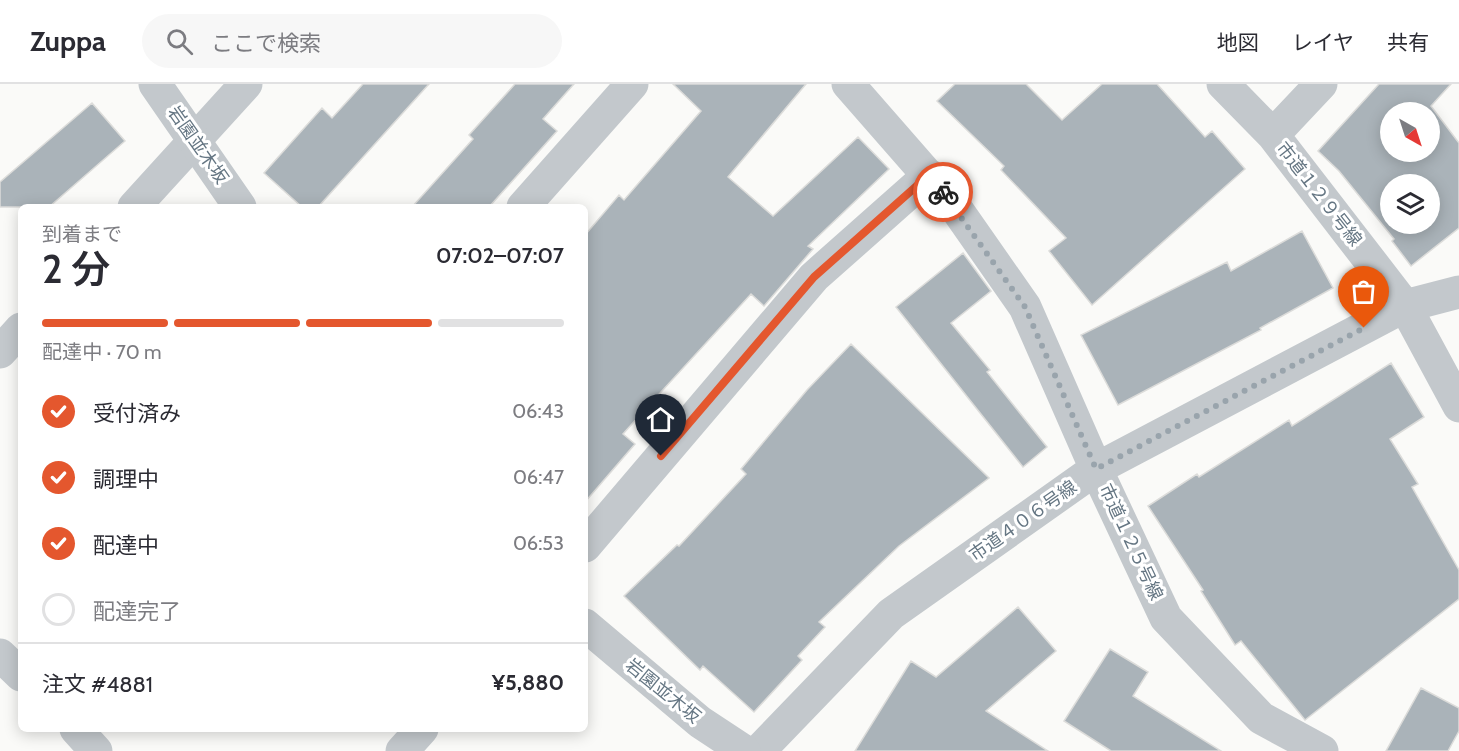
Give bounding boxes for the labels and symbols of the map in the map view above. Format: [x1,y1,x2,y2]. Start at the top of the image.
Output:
street label: 岩園並木坂 [163,102,233,188]
north arrow [1380,102,1440,162]
street label: 市道１２９号線 [1272,138,1366,250]
courier [913,162,973,222]
pin [1338,266,1389,328]
pin [635,394,686,456]
street label: 市道４０６号線 [965,476,1081,566]
street label: 市道１２５号線 [1094,480,1168,604]
street label: 岩園並木坂 [621,654,705,728]

